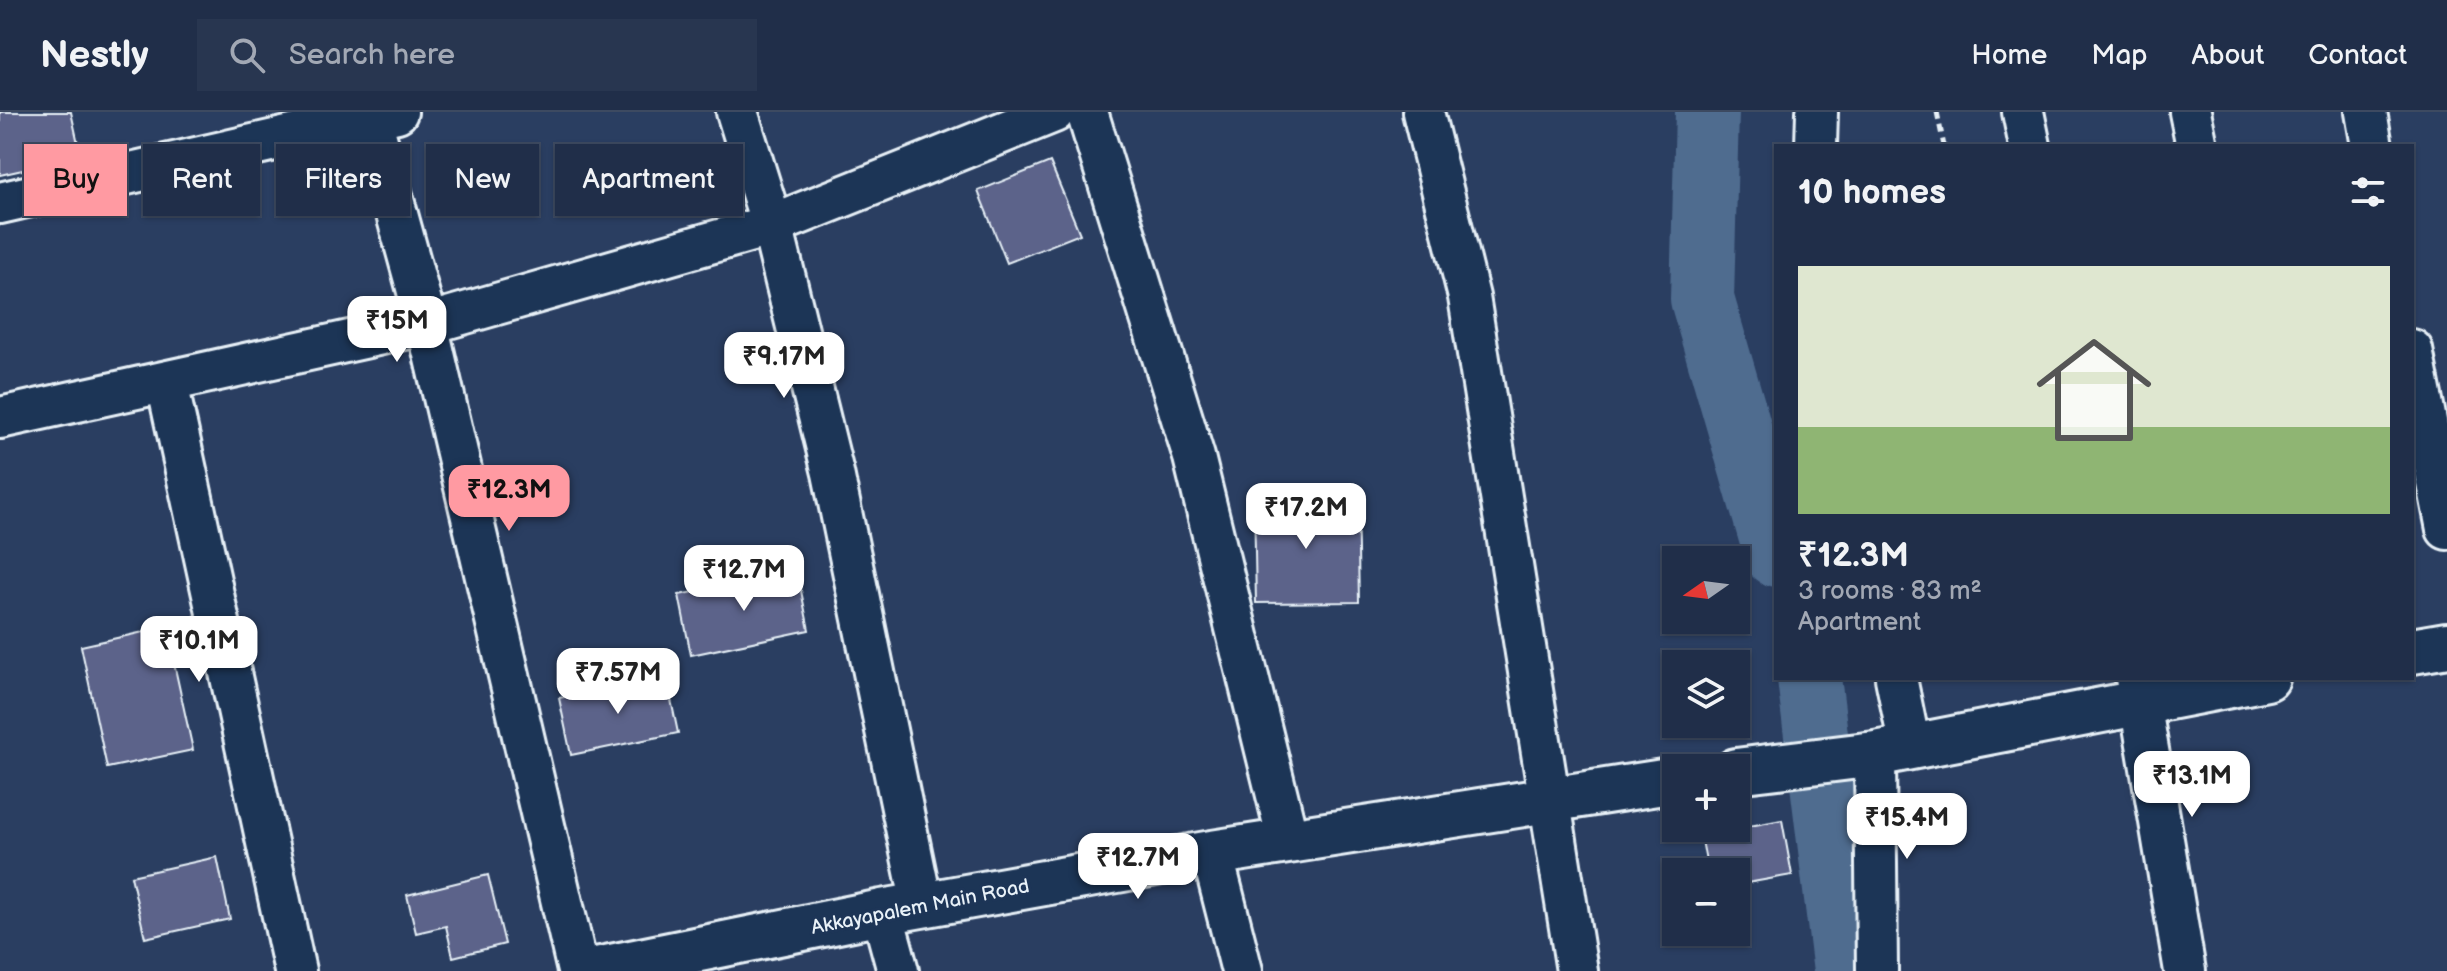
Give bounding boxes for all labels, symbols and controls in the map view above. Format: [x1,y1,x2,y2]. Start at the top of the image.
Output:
search box [197,19,757,91]
text: Nestly [40,33,149,78]
icon: search [225,33,269,77]
text: Search here [289,37,455,73]
text: Home [1971,39,2047,72]
text: Map [2091,39,2148,72]
text: About [2192,39,2264,72]
text: Contact [2308,39,2407,72]
chip: Buy [24,144,127,216]
chip: Rent [143,144,260,216]
chip: Filters [276,144,410,216]
chip: New [426,144,539,216]
chip: Apartment [555,144,743,216]
icon: filters [2346,170,2390,214]
text: 10 homes [1798,172,1946,213]
pin: ₹15M [350,296,444,364]
text: ₹15M [365,306,429,337]
icon: home [2022,318,2166,462]
pin: ₹9.17M [719,332,849,400]
text: ₹9.17M [742,342,826,373]
pin: ₹12.3M [444,465,574,533]
text: ₹12.3M [467,475,551,506]
pin: ₹17.2M [1241,483,1371,551]
text: ₹17.2M [1264,493,1348,524]
text: ₹12.3M [1798,535,1909,576]
pin: ₹12.7M [679,545,809,613]
north arrow [1662,546,1750,634]
map controls [1662,546,1750,946]
text: ₹12.7M [702,555,786,586]
text: 3 rooms · 83 m² [1798,576,1982,607]
text: Apartment [1798,607,1921,638]
pin: ₹10.1M [134,616,264,684]
text: ₹10.1M [158,626,240,657]
pin: ₹7.57M [553,648,683,716]
button: layers [1662,650,1750,738]
text: ₹7.57M [575,658,661,689]
pin: ₹13.1M [2127,751,2257,819]
button: + [1662,754,1750,842]
text: ₹13.1M [2152,761,2232,792]
pin: ₹15.4M [1842,793,1972,861]
text: ₹15.4M [1865,803,1949,834]
pin: ₹12.7M [1073,833,1203,901]
text: ₹12.7M [1096,843,1180,874]
button: − [1662,858,1750,946]
street label: Akkayapalem Main Road [809,874,1031,940]

